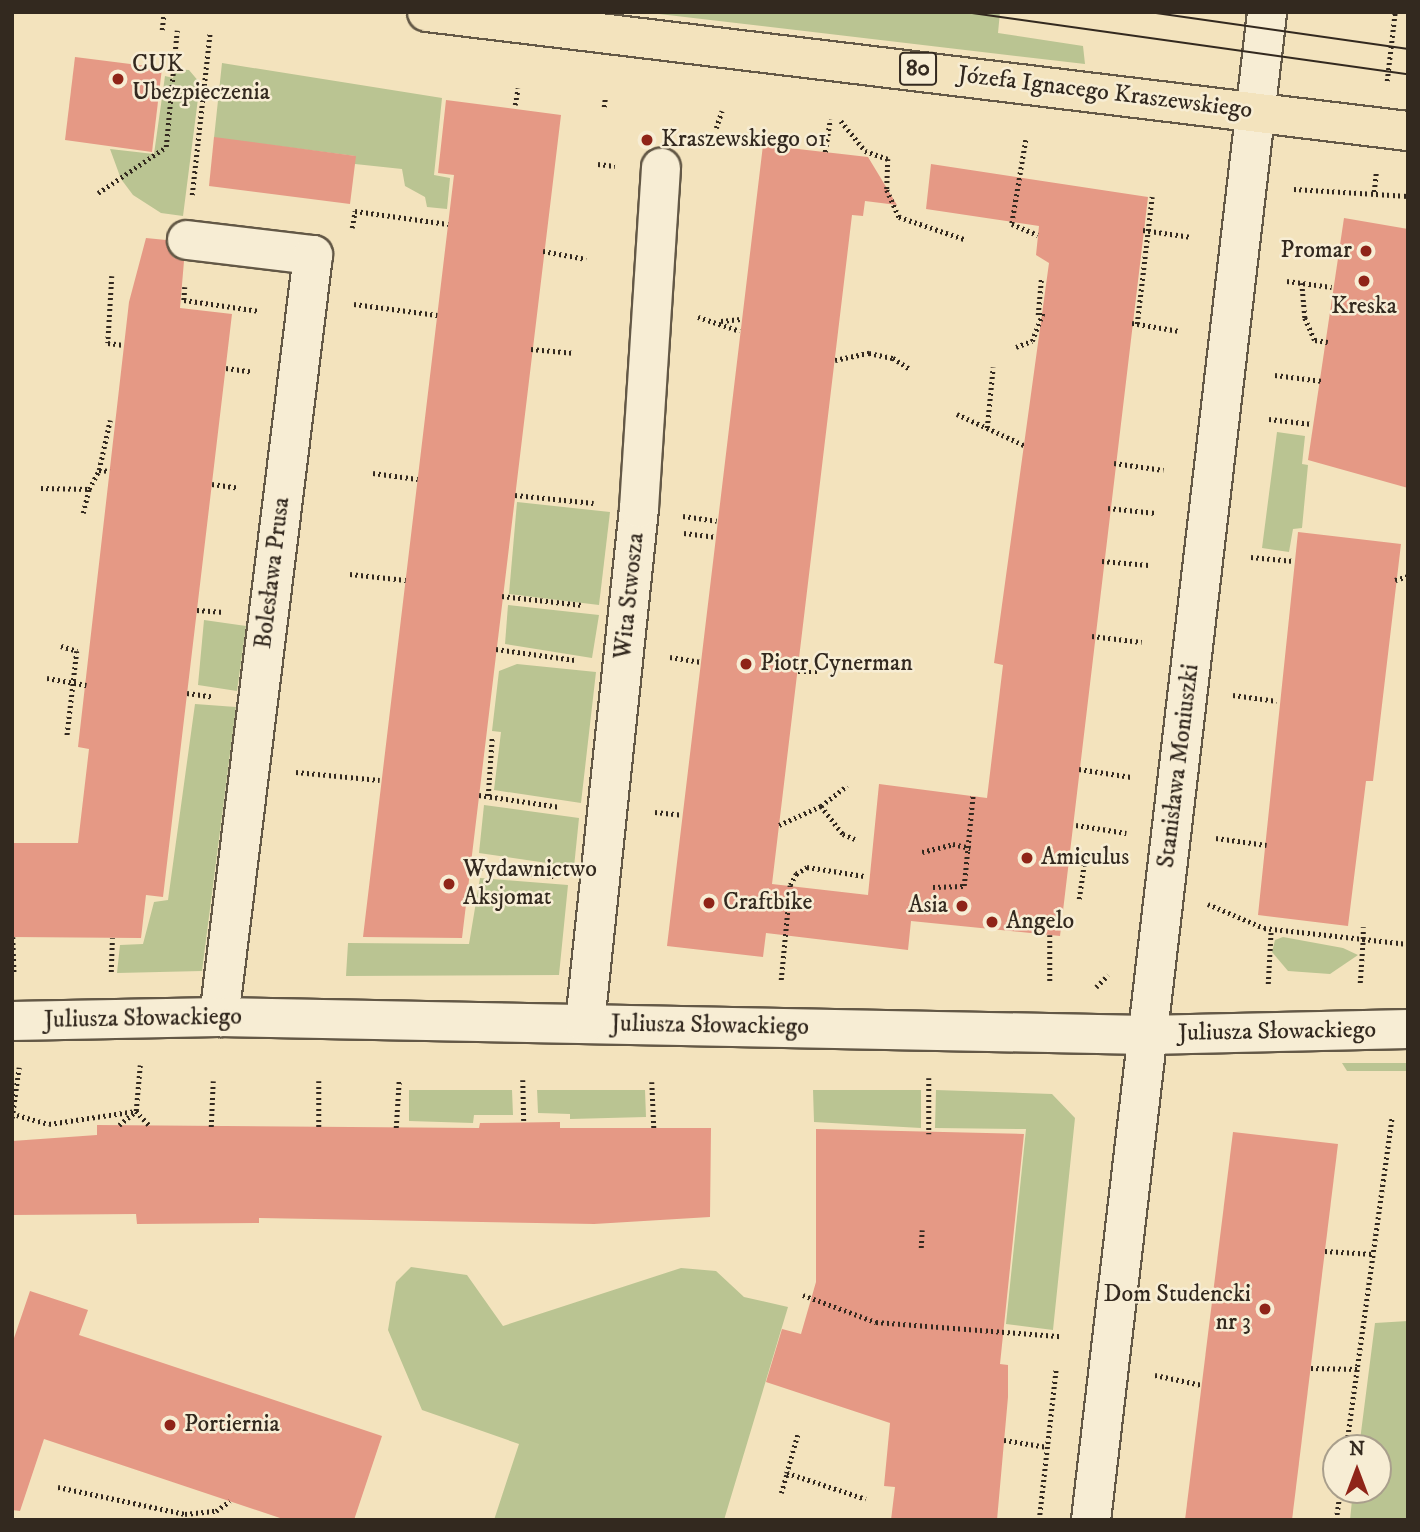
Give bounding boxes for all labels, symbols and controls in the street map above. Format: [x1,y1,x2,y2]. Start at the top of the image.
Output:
road number: 80 [899,50,937,88]
place label: CUK Ubezpieczenia [132,51,270,107]
street label: Józefa Ignacego Kraszewskiego [956,61,1254,125]
marker: CUK Ubezpieczenia [110,71,126,87]
place label: Kraszewskiego 01 [661,126,827,154]
marker: Kraszewskiego 01 [639,132,655,148]
place label: Promar [1280,237,1352,265]
marker: Promar [1358,243,1374,259]
marker: Kreska [1356,273,1372,289]
place label: Kreska [1331,293,1397,321]
street label: Bolesława Prusa [249,496,297,650]
street label: Wita Stwosza [609,531,651,661]
place label: Piotr Cynerman [760,650,913,678]
marker: Piotr Cynerman [738,656,754,672]
street label: Stanisława Moniuszki [1152,662,1206,870]
place label: Amiculus [1041,844,1129,872]
marker: Amiculus [1019,850,1035,866]
place label: Wydawnictwo Aksjomat [463,856,597,912]
marker: Wydawnictwo Aksjomat [441,876,457,892]
place label: Craftbike [723,889,812,917]
place label: Asia [908,892,948,920]
marker: Craftbike [701,895,717,911]
marker: Asia [954,898,970,914]
place label: Angelo [1006,908,1074,936]
marker: Angelo [984,914,1000,930]
street label: Juliusza Słowackiego [44,1003,242,1035]
street label: Juliusza Słowackiego [611,1010,809,1042]
street label: Juliusza Słowackiego [1178,1016,1376,1048]
place label: Dom Studencki nr 3 [1104,1281,1251,1337]
marker: Dom Studencki nr 3 [1257,1301,1273,1317]
place label: Portiernia [184,1411,280,1439]
marker: Portiernia [162,1417,178,1433]
north arrow [1322,1434,1392,1504]
text: N [1349,1438,1365,1461]

